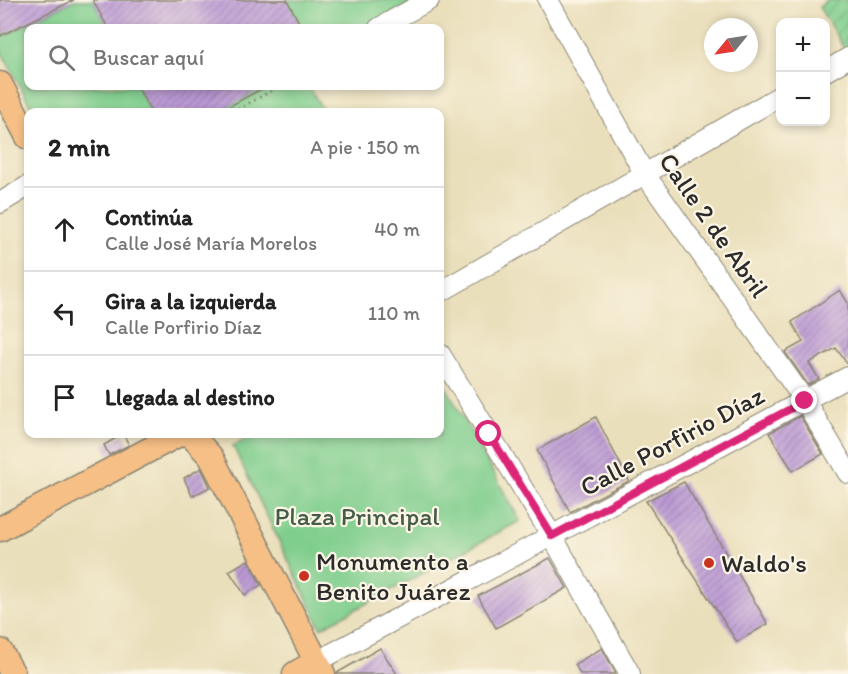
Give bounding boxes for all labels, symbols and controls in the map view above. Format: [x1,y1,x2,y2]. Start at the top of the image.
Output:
north arrow [704,18,758,72]
map controls [776,18,830,126]
button: + [776,18,830,72]
search box [24,24,444,90]
icon: search [45,41,78,74]
text: Buscar aquí [93,44,204,71]
button: − [776,72,830,126]
text: 2 min [48,131,110,163]
text: A pie · 150 m [310,135,420,159]
street label: Calle 2 de Abril [652,147,776,303]
text: Continúa [105,204,193,231]
icon: ahead [48,213,81,246]
text: 40 m [374,217,420,241]
text: Calle José María Morelos [105,231,317,255]
text: Gira a la izquierda [105,288,276,315]
icon: left [48,297,81,330]
text: 110 m [368,301,420,325]
text: Calle Porfirio Díaz [105,315,262,339]
street label: Calle Porfirio Díaz [575,379,769,503]
icon: arrive [48,381,81,414]
text: Llegada al destino [105,384,275,411]
route end [791,387,817,413]
route start [475,420,501,446]
park label: Plaza Principal [274,500,440,532]
place label: Monumento a Benito Juárez [316,545,471,607]
place label: Waldo's [721,547,807,579]
marker: Waldo's [702,556,716,570]
marker: Monumento a Benito Juárez [297,569,311,583]

